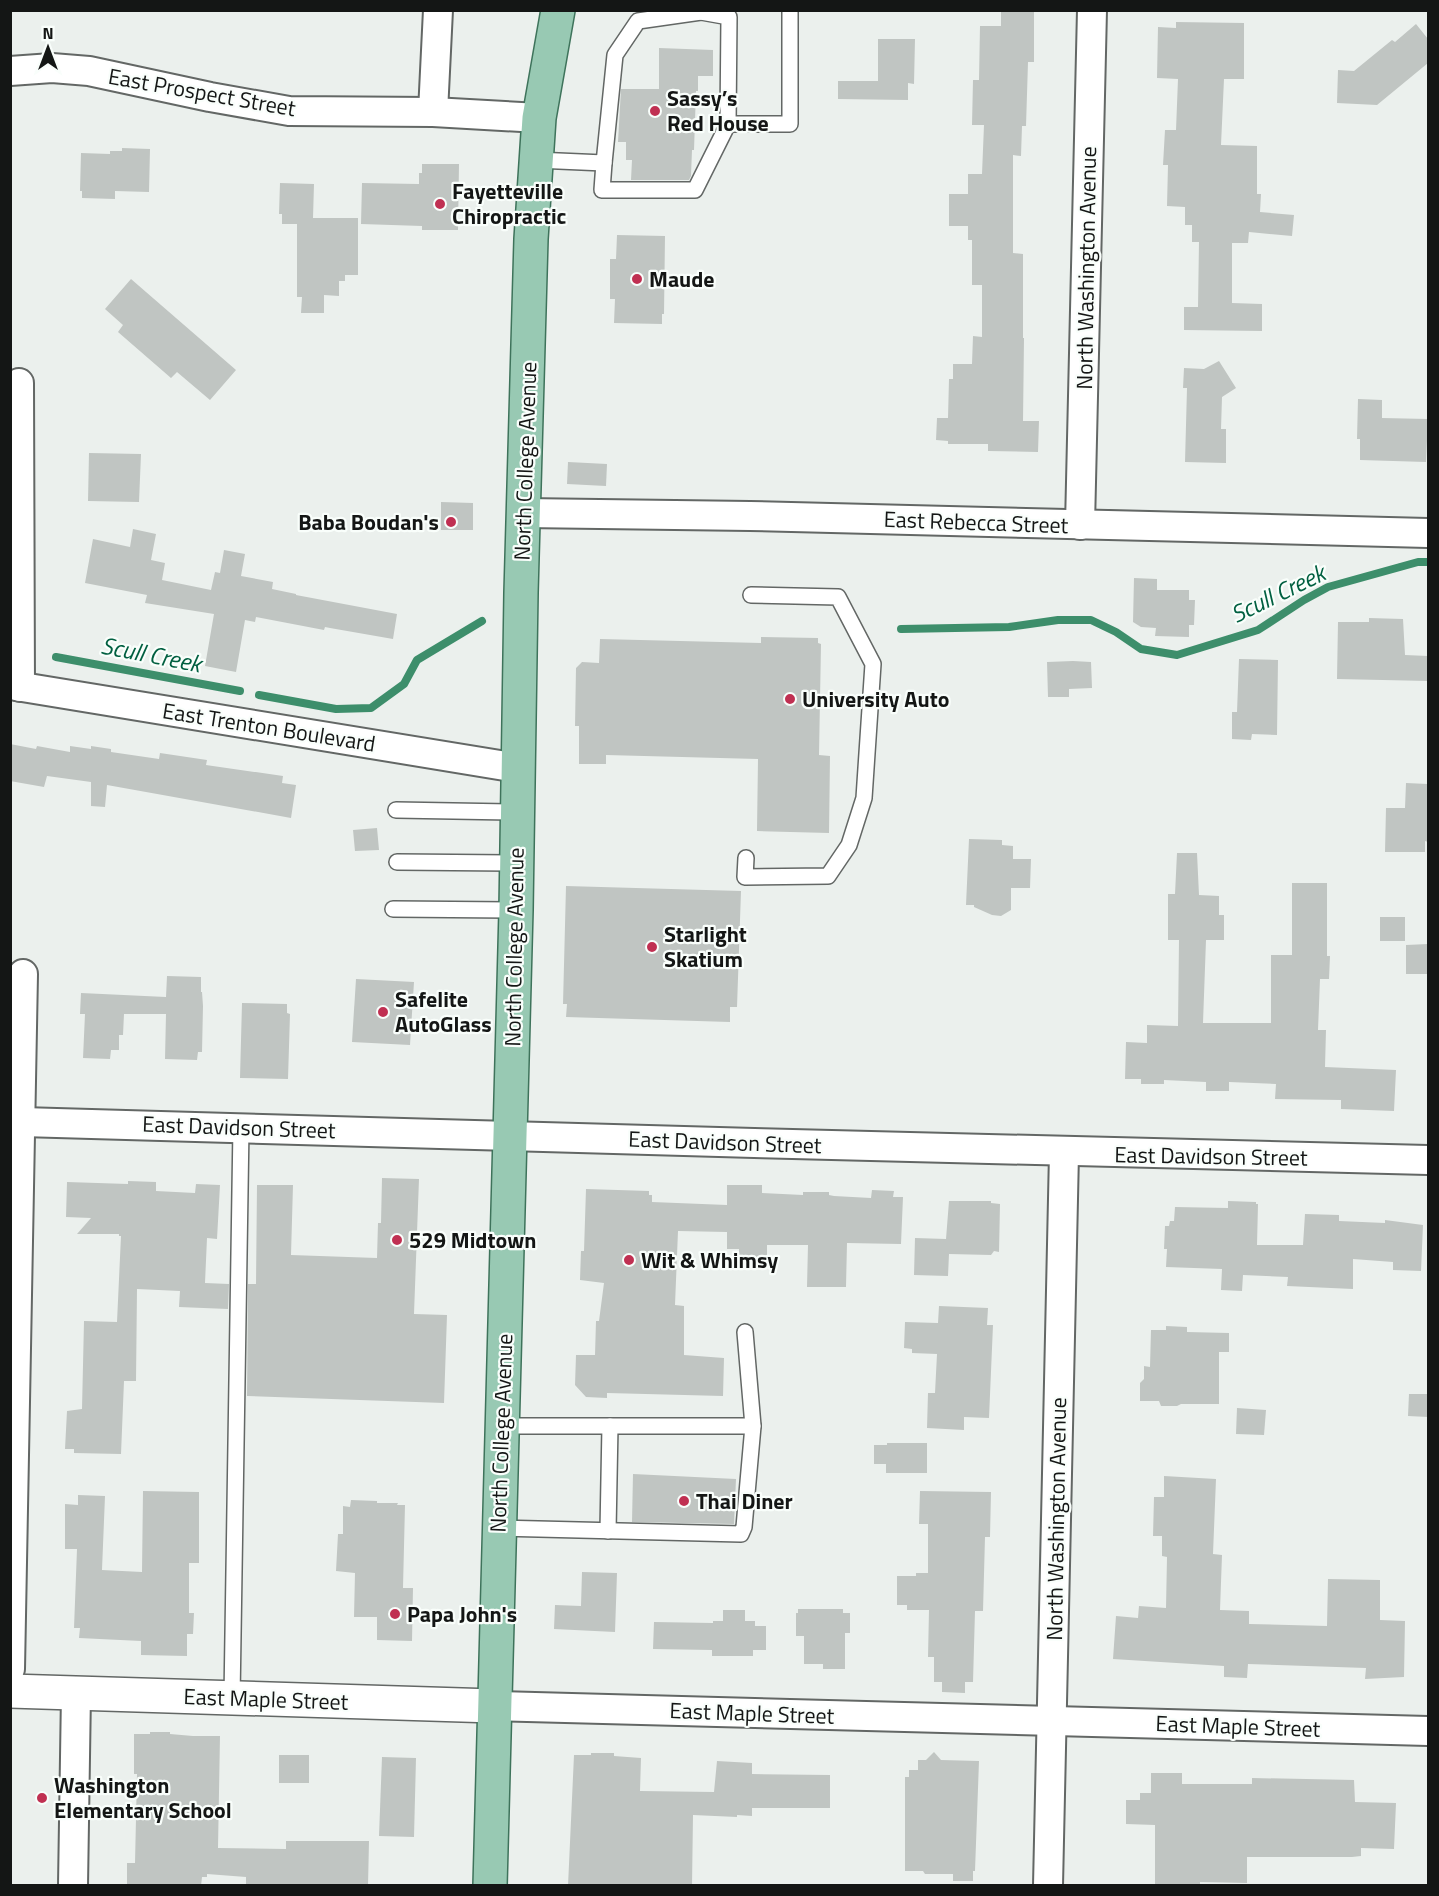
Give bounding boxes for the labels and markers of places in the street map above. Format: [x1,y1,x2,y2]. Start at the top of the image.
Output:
place label: Sassy’s Red House [667,81,769,140]
marker: Sassy’s Red House [648,104,662,118]
place label: Fayetteville Chiropractic [452,174,566,233]
marker: Fayetteville Chiropractic [433,197,447,211]
place label: Maude [649,262,715,296]
marker: Maude [630,272,644,286]
place label: Baba Boudan's [298,505,439,539]
marker: Baba Boudan's [444,515,458,529]
place label: University Auto [802,682,949,716]
marker: University Auto [783,692,797,706]
place label: Starlight Skatium [664,917,747,976]
marker: Starlight Skatium [645,940,659,954]
place label: Safelite AutoGlass [395,982,492,1041]
marker: Safelite AutoGlass [376,1005,390,1019]
place label: 529 Midtown [409,1223,536,1257]
marker: 529 Midtown [390,1233,404,1247]
place label: Wit & Whimsy [641,1243,778,1277]
marker: Wit & Whimsy [622,1253,636,1267]
place label: Thai Diner [696,1484,793,1518]
marker: Thai Diner [677,1494,691,1508]
place label: Papa John's [407,1597,517,1631]
marker: Papa John's [388,1607,402,1621]
place label: Washington Elementary School [54,1768,232,1827]
marker: Washington Elementary School [35,1791,49,1805]

